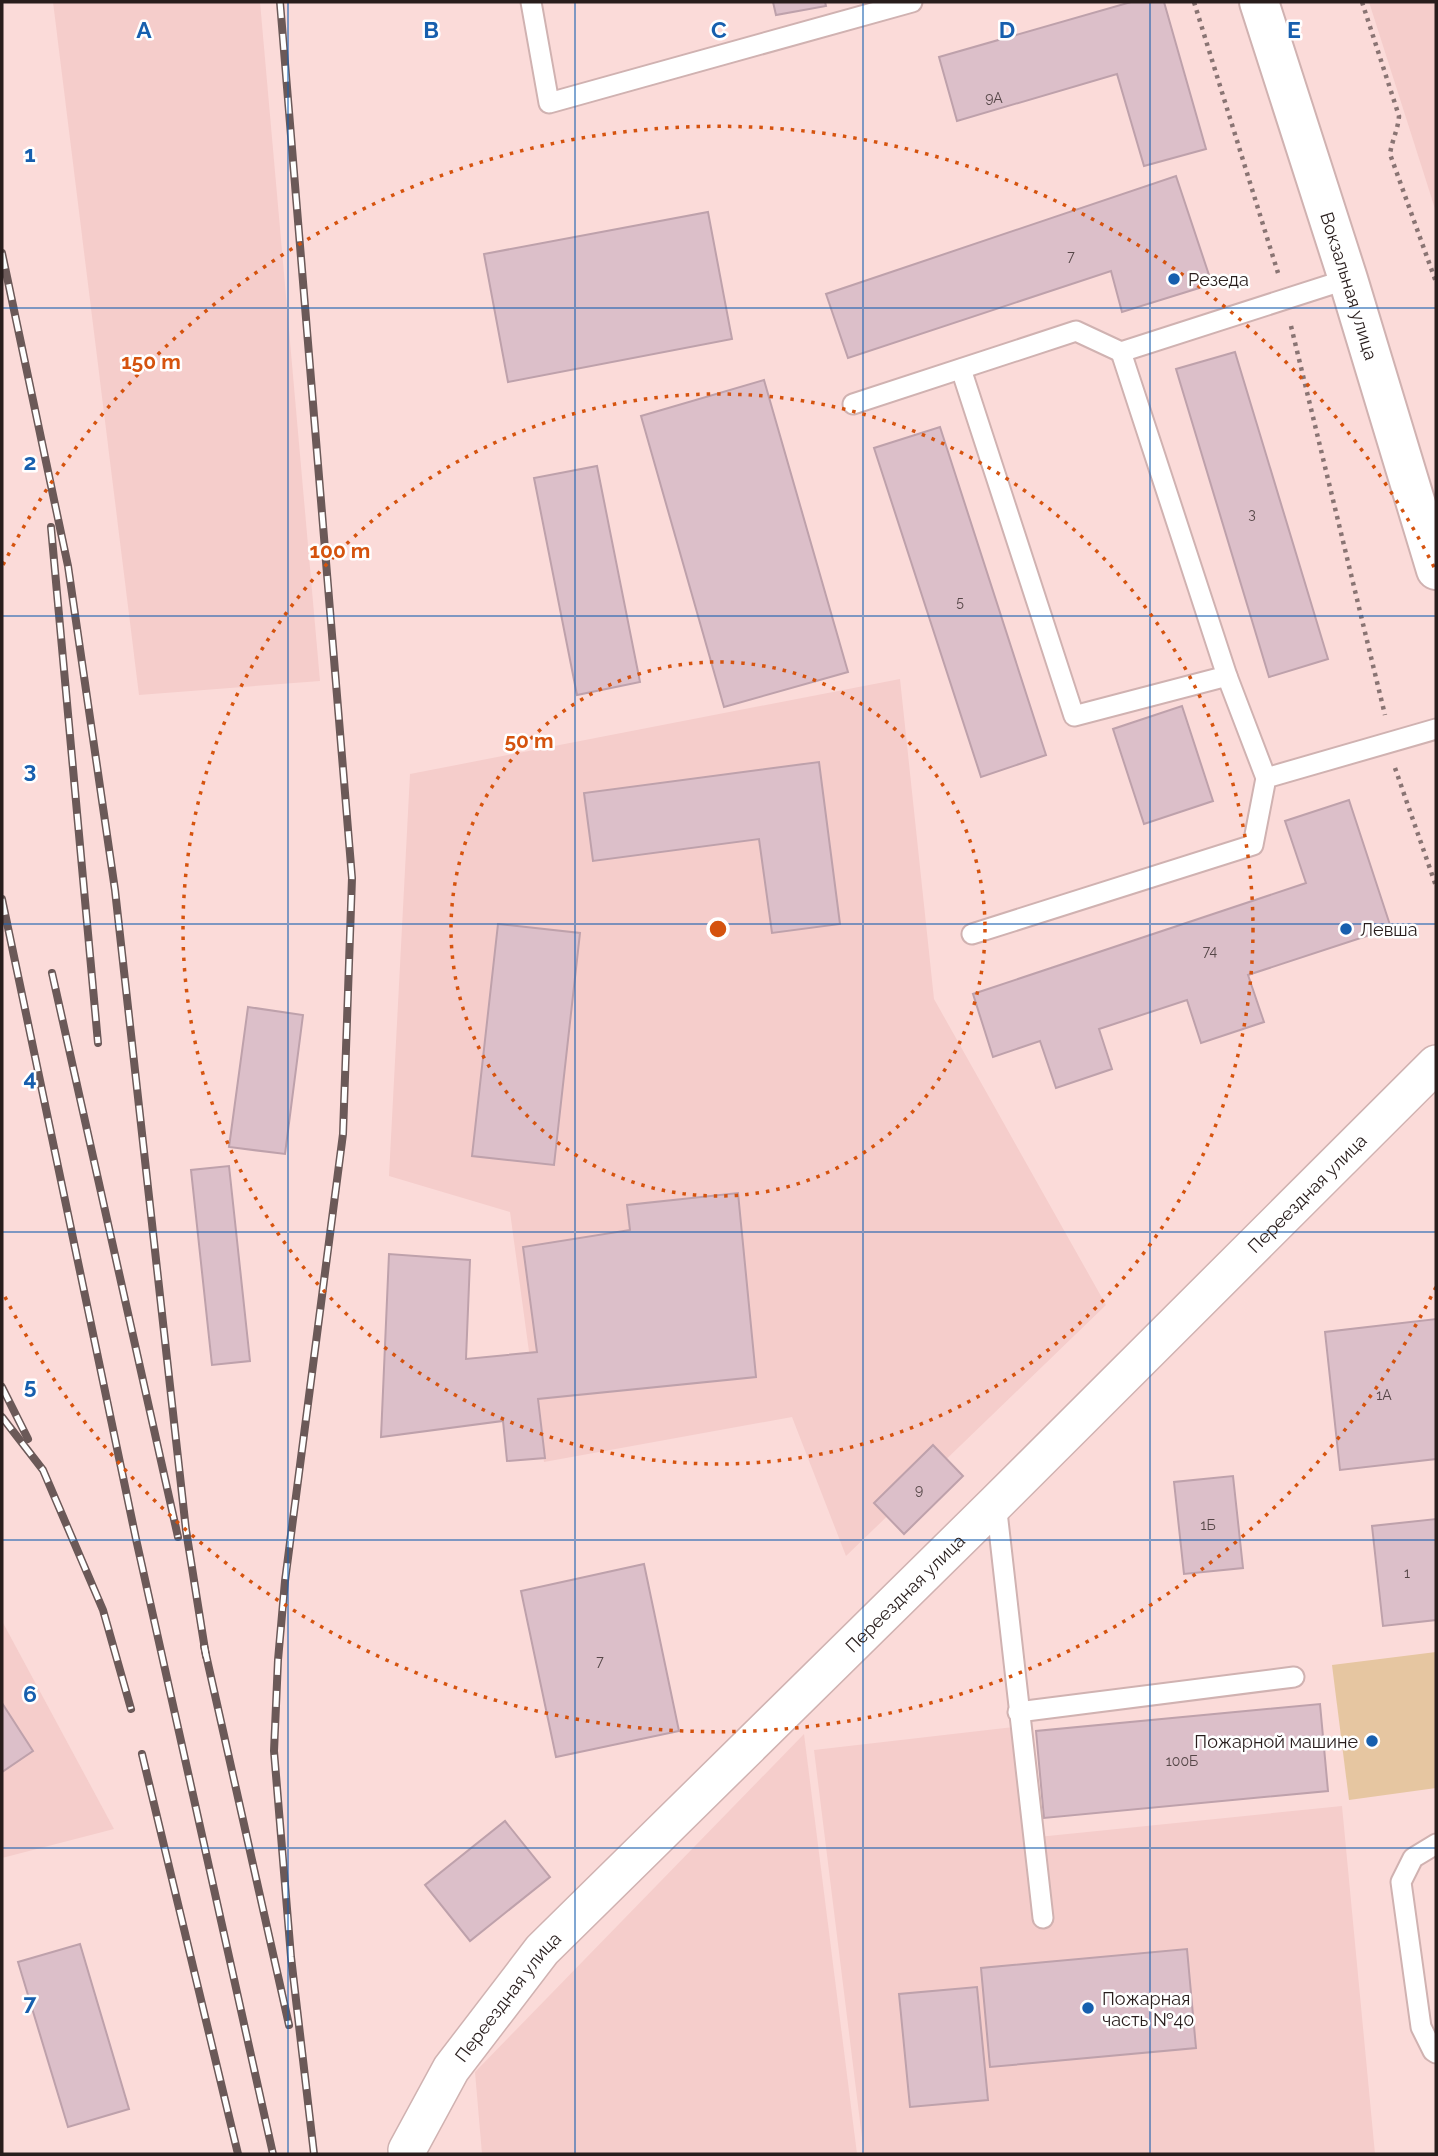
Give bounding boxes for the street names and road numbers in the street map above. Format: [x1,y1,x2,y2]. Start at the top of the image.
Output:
street label: Вокзальная улица [1317,209,1382,362]
street label: Переездная улица [1243,1129,1370,1257]
street label: Переездная улица [841,1530,969,1656]
street label: Переездная улица [450,1927,565,2066]

